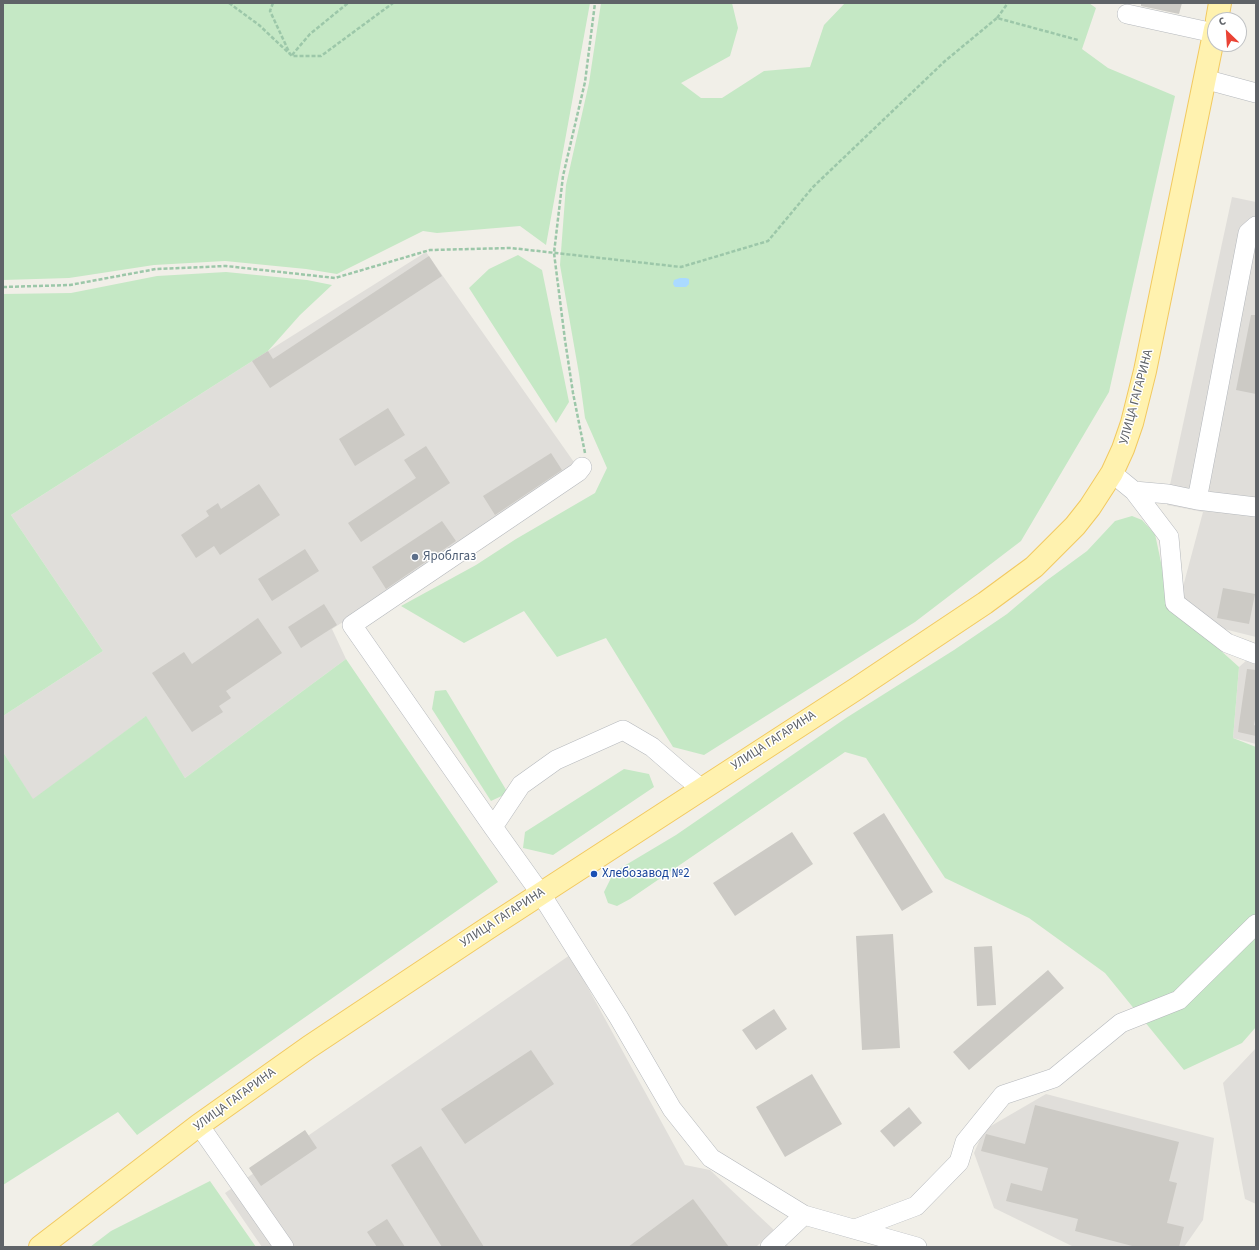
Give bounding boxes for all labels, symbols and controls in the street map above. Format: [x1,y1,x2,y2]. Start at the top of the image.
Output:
north arrow [1207,12,1247,52]
text: С [1216,13,1228,30]
street label: УЛИЦА ГАГАРИНА [1117,348,1157,446]
place label: Яроблгаз [423,549,476,565]
marker: Яроблгаз [410,552,420,562]
street label: УЛИЦА ГАГАРИНА [729,708,819,774]
place label: Хлебозавод №2 [602,866,690,882]
marker: Хлебозавод №2 [589,869,599,879]
street label: УЛИЦА ГАГАРИНА [458,885,548,951]
street label: УЛИЦА ГАГАРИНА [191,1065,279,1135]

